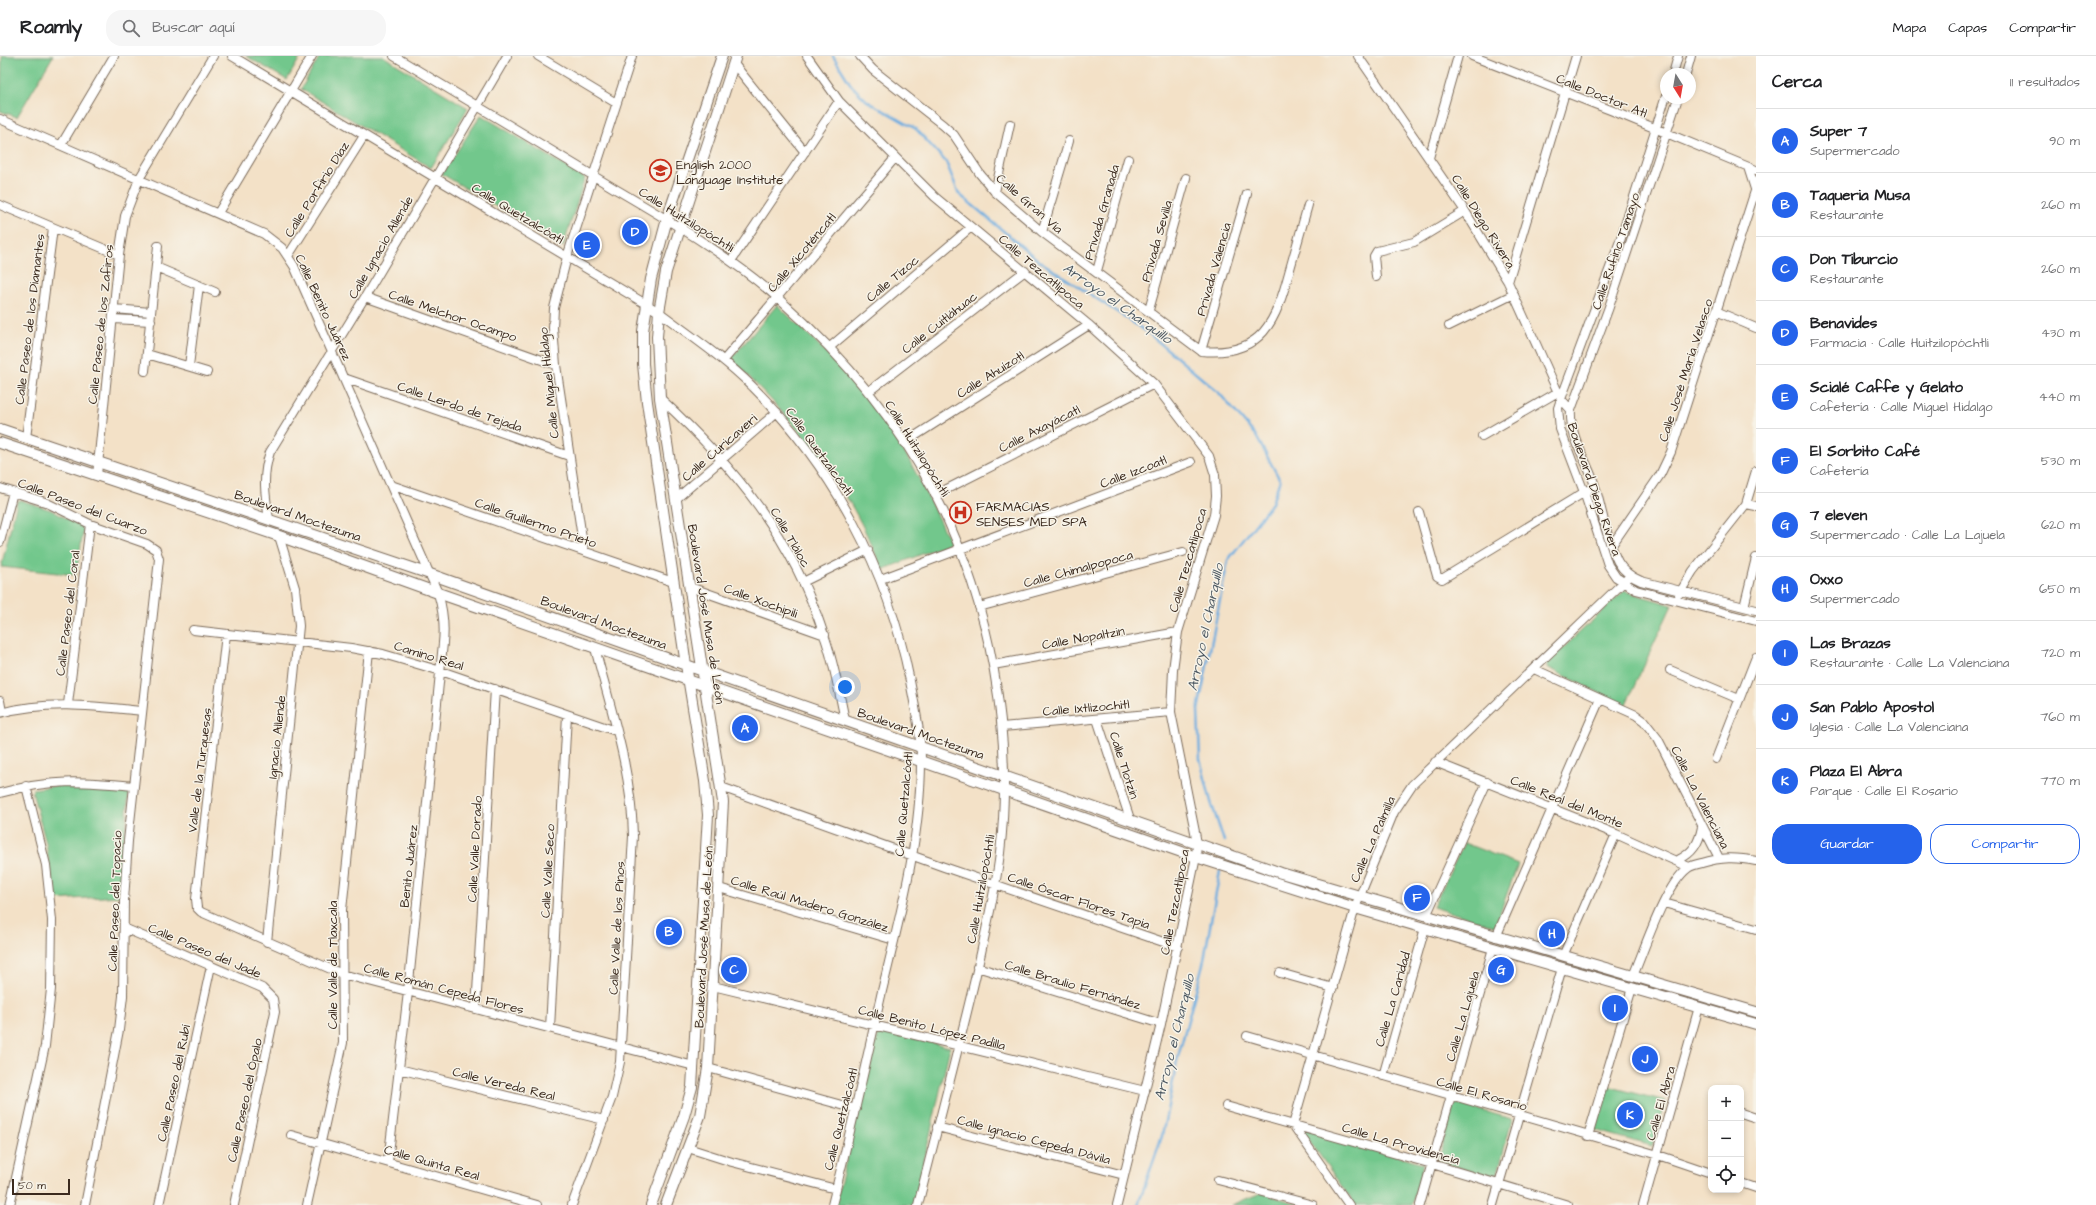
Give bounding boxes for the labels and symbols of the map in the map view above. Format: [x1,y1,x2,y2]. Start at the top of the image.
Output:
north arrow [1660,68,1696,104]
street label: Calle Doctor Atl [1553,69,1650,122]
street label: Calle Porfirio Díaz [280,138,354,241]
place label: English 2000 Language Institute [676,156,783,190]
school or university icon: English 2000 Language Institute [647,158,673,184]
street label: Privada Granada [1080,162,1124,262]
street label: Calle Gran Vía [992,170,1067,238]
street label: Calle Diego Rivera [1446,171,1519,273]
street label: Calle Quetzalcóatl [468,179,567,249]
street label: Calle Huitzilopóchtli [635,183,738,257]
street label: Calle Rufino Tamayo [1587,190,1646,313]
street label: Calle Ignacio Allende [344,193,419,303]
street label: Privada Sevilla [1137,198,1177,284]
street label: Calle Xicoténcatl [763,209,840,296]
pin: D [622,217,648,247]
street label: Privada Valencia [1192,220,1236,318]
pin: E [574,230,600,260]
street label: Calle Tezcatlipoca [995,230,1088,313]
street label: Calle Paseo de los Diamantes [11,232,49,406]
street label: Calle Paseo de los Zafiros [84,243,118,405]
street label: Calle Benito Juárez [291,251,356,364]
street label: Calle Tízoc [862,251,923,306]
water label: Arroyo el Charquillo [1059,259,1177,350]
street label: Calle Melchor Ocampo [386,286,520,347]
street label: Calle Cuitláhuac [898,287,981,358]
street label: Calle José María Velasco [1654,296,1718,444]
street label: Calle Miguel Hidalgo [534,326,565,439]
street label: Calle Ahuízotl [953,347,1028,403]
street label: Calle Lerdo de Tejada [395,377,525,437]
street label: Calle Huitzilopóchtli [880,397,954,500]
street label: Calle Axayácatl [996,401,1084,458]
street label: Calle Quetzalcóatl [781,404,857,499]
street label: Calle Curicaveri [678,410,761,486]
street label: Boulevard Diego Rivera [1562,420,1625,559]
street label: Calle Izcoatl [1097,451,1169,493]
street label: Calle Paseo del Cuarzo [15,474,151,540]
street label: Boulevard Moctezuma [232,486,364,546]
street label: Calle Guillermo Prieto [472,494,600,552]
place label: FARMACIAS SENSES MED SPA [976,498,1088,531]
hospital icon: FARMACIAS SENSES MED SPA [947,500,973,526]
street label: Calle Tláloc [766,504,815,571]
street label: Calle Tezcatlipoca [1165,506,1211,614]
street label: Boulevard José Musa de León [683,523,729,706]
street label: Calle Chimalpopoca [1022,546,1135,592]
street label: Calle Paseo del Coral [51,549,85,677]
water label: Arroyo el Charquillo [1183,561,1229,692]
street label: Calle Xochipili [721,579,800,623]
street label: Boulevard Moctezuma [538,592,670,654]
street label: Calle Nopaltzin [1040,622,1126,654]
street label: Camino Real [392,637,466,675]
your location [835,677,855,697]
street label: Ignacio Allende [264,694,291,780]
street label: Calle Ixtlizochitl [1042,695,1130,721]
street label: Boulevard Moctezuma [855,704,987,764]
street label: Valle de la Turquesas [183,706,217,834]
pin: A [732,713,758,743]
street label: Calle Tlotzin [1105,729,1144,802]
street label: Calle La Valenciana [1666,743,1734,852]
street label: Calle Quetzalcóatl [890,751,918,857]
street label: Calle Real del Monte [1508,771,1626,833]
street label: Calle La Palmilla [1346,793,1400,885]
street label: Calle Valle Dorado [463,795,487,903]
street label: Benito Juárez [396,823,422,908]
street label: Calle Valle Seco [537,823,559,919]
street label: Calle Paseo del Topacio [104,830,126,972]
street label: Calle Huitzilopóchtli [963,833,999,945]
street label: Boulevard José Musa de León [690,845,718,1028]
street label: Calle Tezcatlipoca [1156,847,1194,957]
street label: Calle Valle de los Pinos [605,860,630,995]
street label: Calle Óscar Flores Tapia [1005,868,1153,934]
street label: Calle Raúl Madero González [729,871,891,937]
pin: F [1404,883,1430,913]
street label: Calle Valle de Tlaxcala [324,900,342,1029]
pin: B [656,917,682,947]
street label: Calle Paseo del Jade [145,919,264,983]
pin: H [1539,919,1565,949]
street label: Calle La Caridad [1371,949,1415,1049]
pin: C [721,955,747,985]
pin: G [1488,955,1514,985]
street label: Calle Braulio Fernández [1003,956,1143,1014]
street label: Calle Román Cepeda Flores [362,959,526,1019]
street label: Calle La Lajuela [1441,969,1485,1064]
water label: Arroyo el Charquillo [1150,971,1201,1102]
pin: I [1602,993,1628,1023]
street label: Calle Benito López Padilla [856,1001,1008,1055]
street label: Calle Paseo del Rubí [153,1023,195,1143]
street label: Calle Paseo del Ópalo [223,1036,267,1164]
pin: J [1632,1044,1658,1074]
street label: Calle Vereda Real [451,1063,557,1105]
street label: Calle El Abra [1642,1064,1680,1143]
street label: Calle Quetzalcóatl [820,1066,862,1172]
street label: Calle El Rosario [1434,1072,1530,1116]
pin: K [1617,1100,1643,1130]
street label: Calle Ignacio Cepeda Dávila [955,1111,1113,1170]
street label: Calle La Providencia [1340,1119,1462,1169]
street label: Calle Quinta Real [382,1141,482,1185]
scale bar [12,1177,70,1196]

